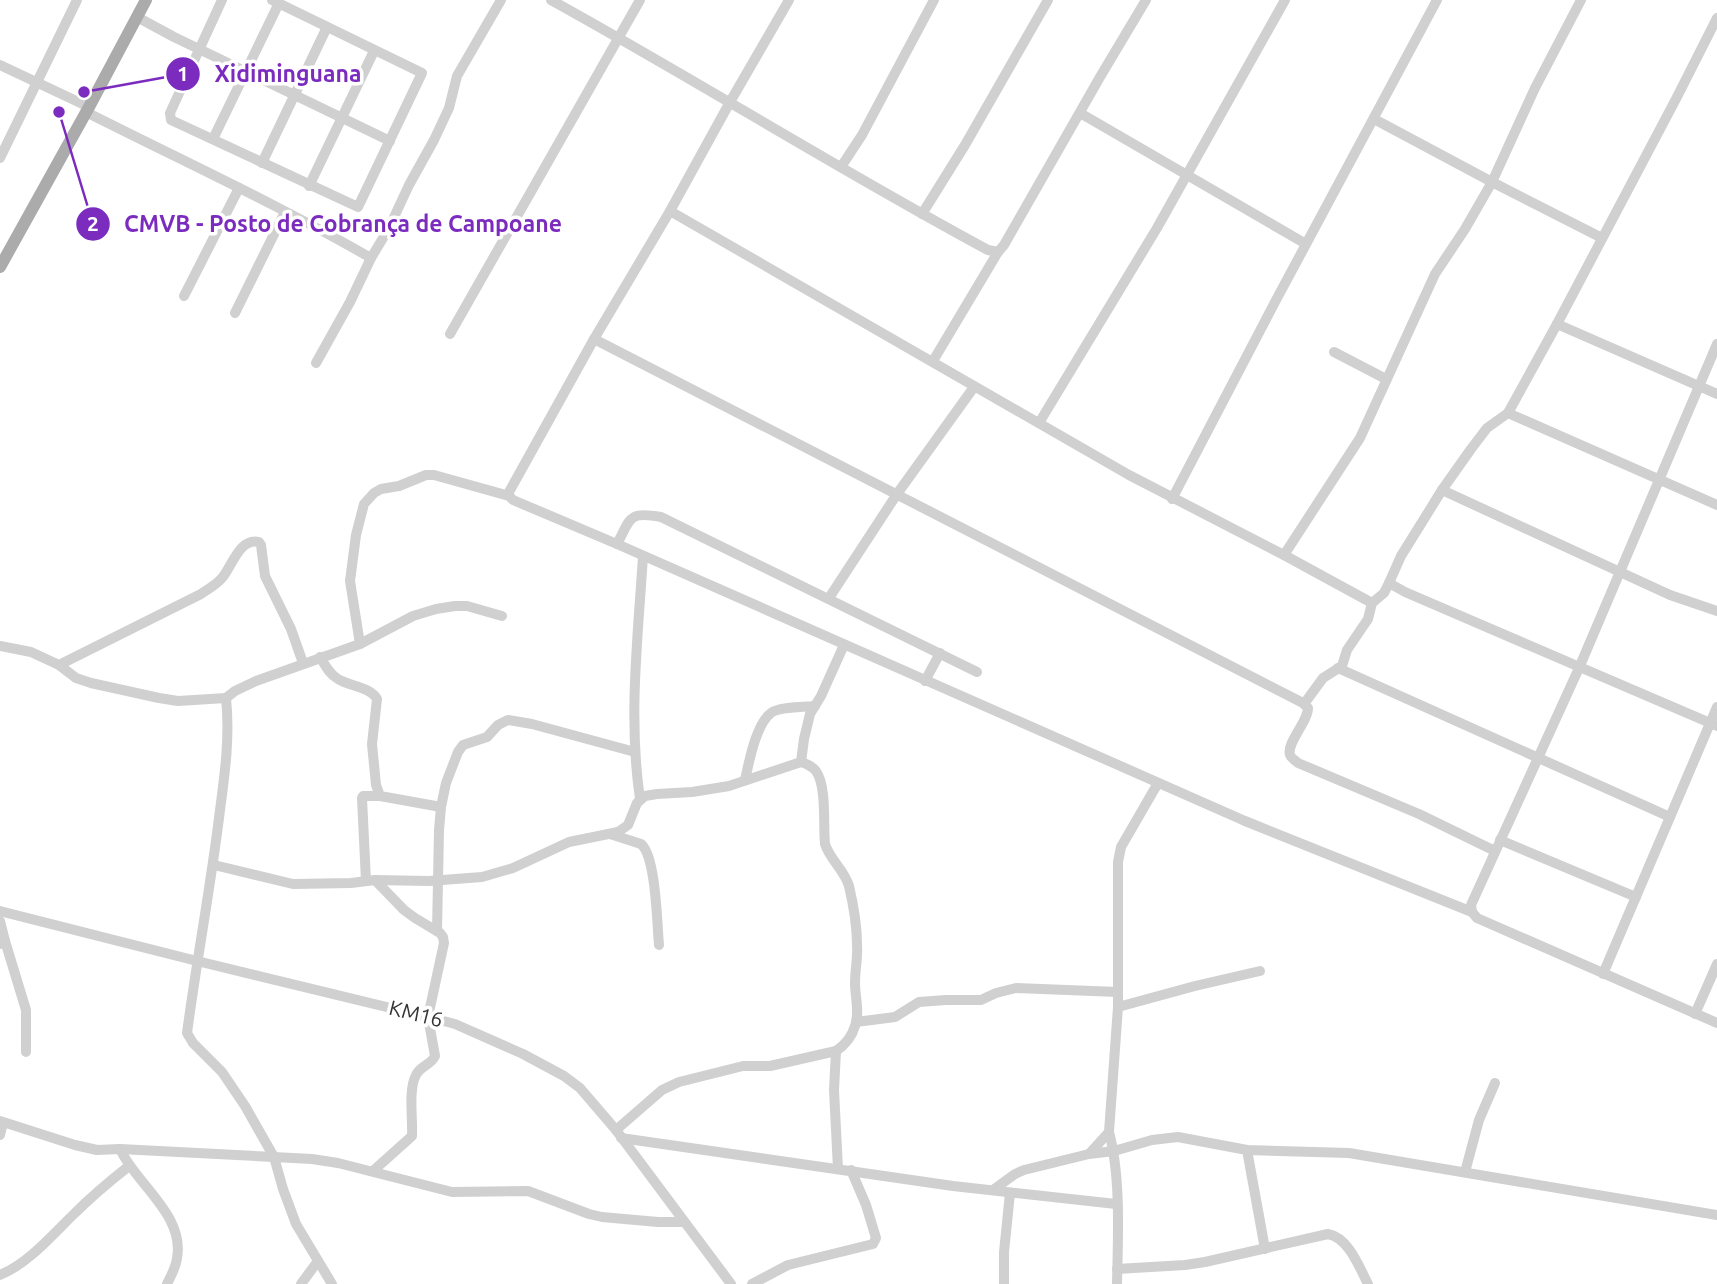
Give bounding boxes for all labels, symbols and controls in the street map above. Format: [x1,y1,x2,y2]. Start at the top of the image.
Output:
callout: Xidiminguana [165,52,375,96]
text: 1 [177,61,189,85]
text: Xidiminguana [214,61,362,86]
callout: CMVB - Posto de Cobrança de Campoane [75,202,576,246]
text: 2 [87,211,99,235]
text: CMVB - Posto de Cobrança de Campoane [124,211,562,237]
street label: KM16 [387,995,446,1031]

